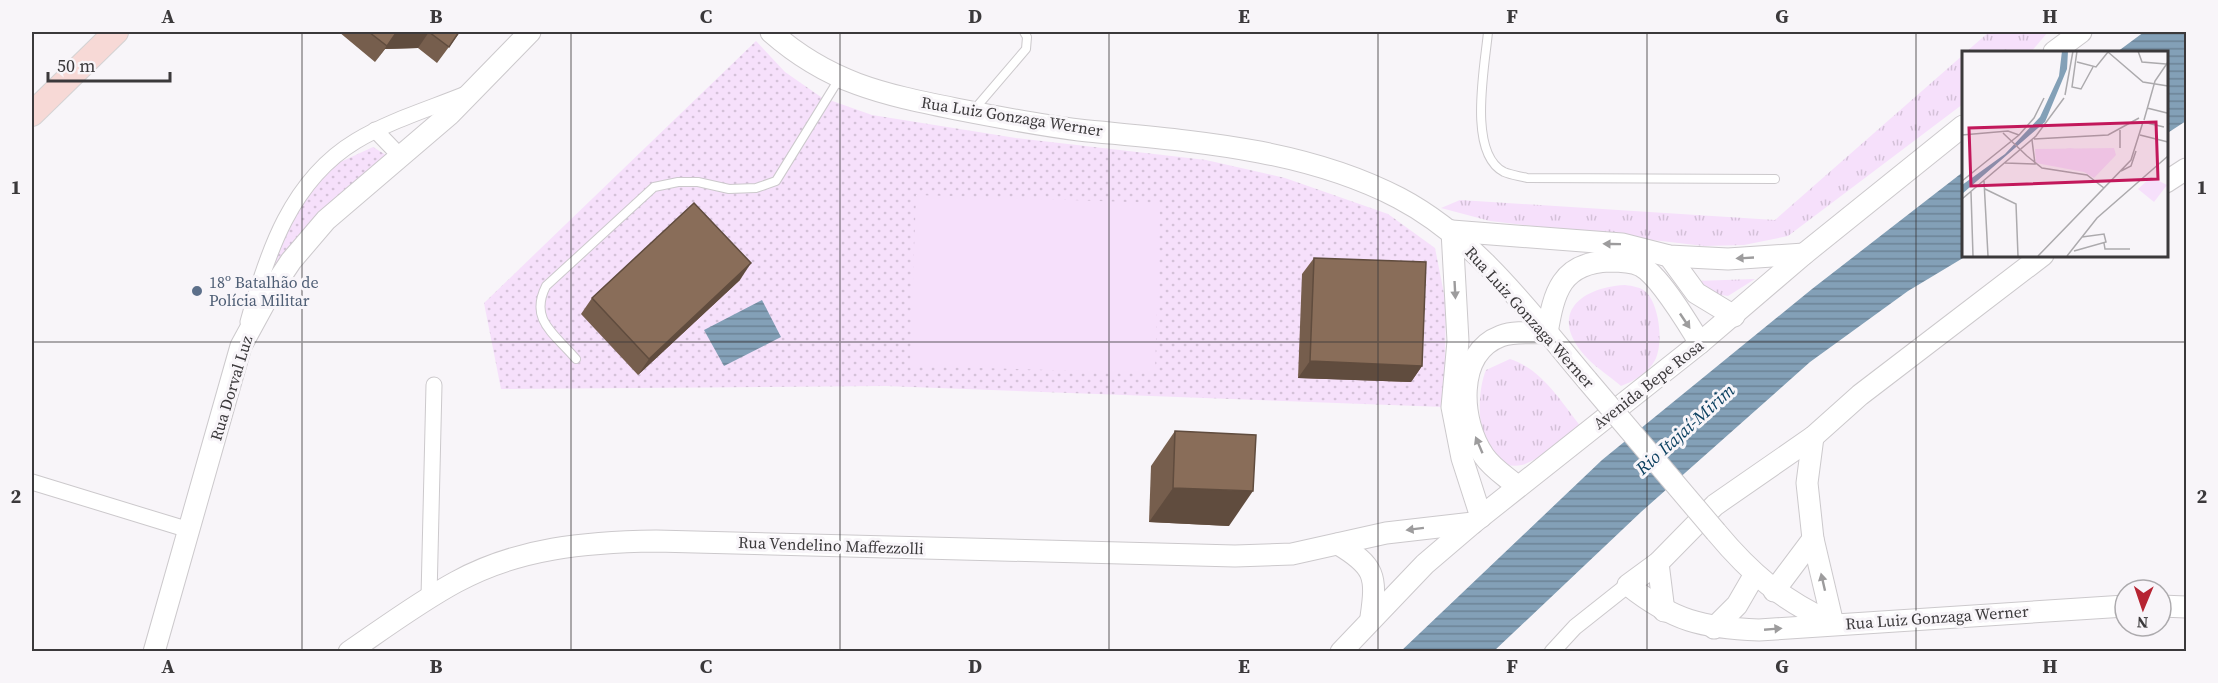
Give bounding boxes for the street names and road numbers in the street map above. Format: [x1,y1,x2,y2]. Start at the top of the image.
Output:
street label: Rua Luiz Gonzaga Werner [920,91,1105,141]
street label: Rua Luiz Gonzaga Werner [1460,241,1600,393]
street label: Rua Dorval Luz [205,333,257,443]
street label: Avenida Bepe Rosa [1588,333,1708,434]
street label: Rua Vendelino Maffezzolli [738,531,924,559]
street label: Rua Luiz Gonzaga Werner [1845,600,2030,634]

